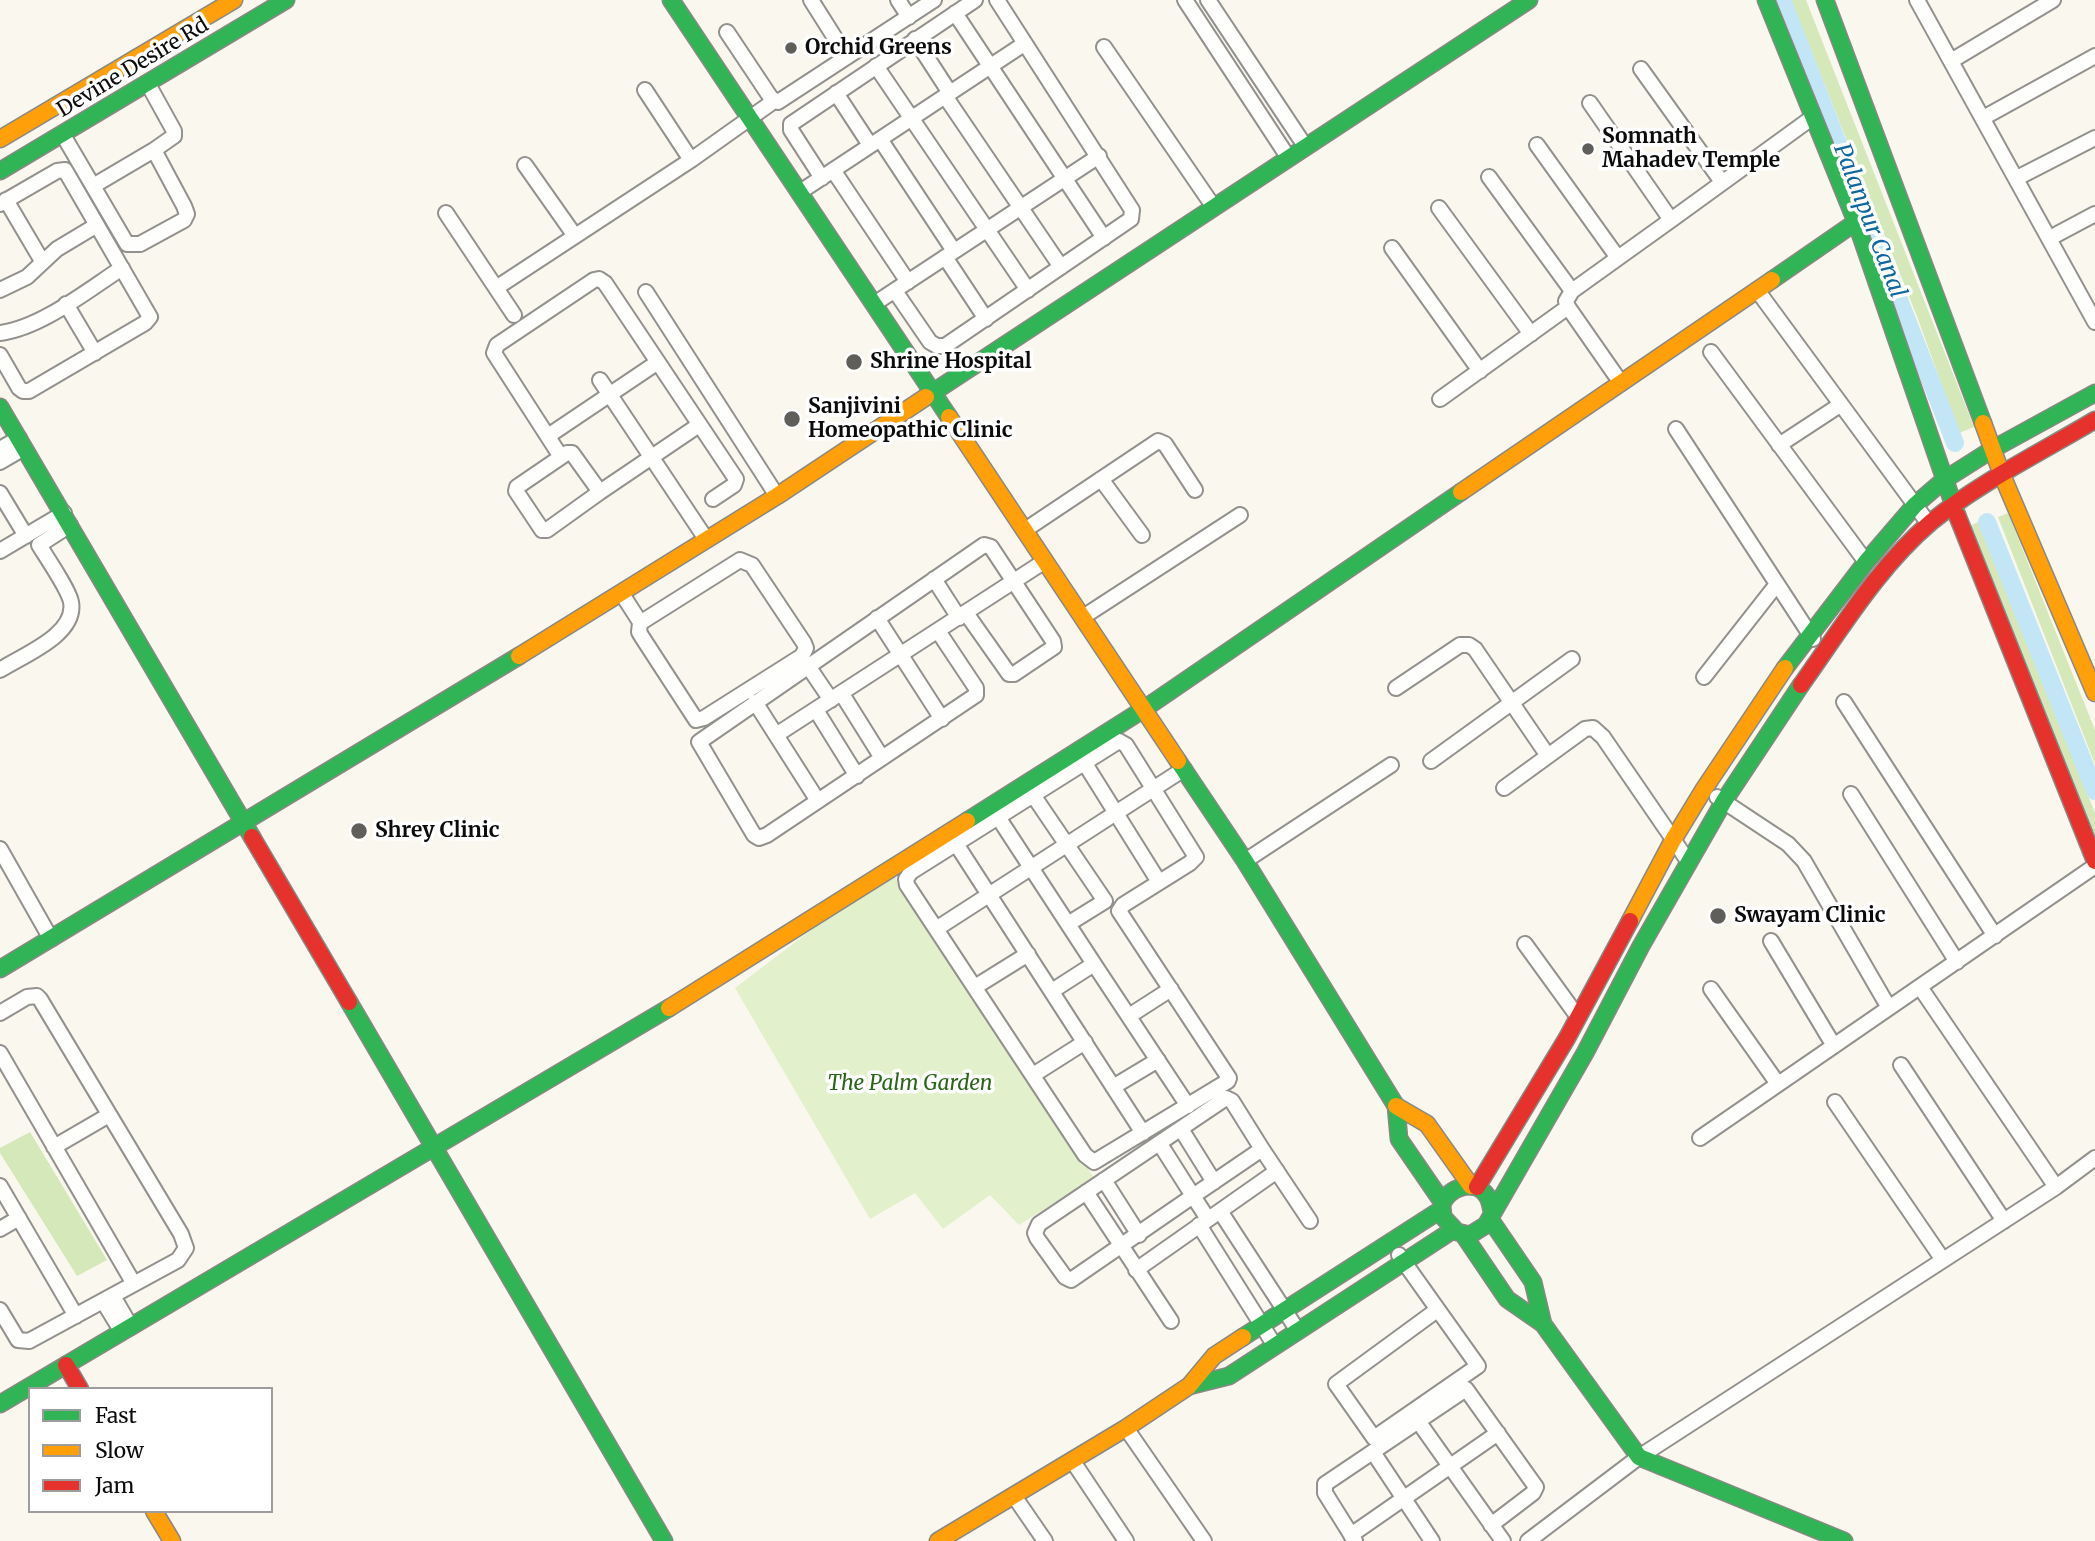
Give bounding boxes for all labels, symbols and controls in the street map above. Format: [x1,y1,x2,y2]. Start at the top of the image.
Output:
street label: Devine Desire Rd [53,13,213,123]
place label: Orchid Greens [805,35,952,61]
marker: Orchid Greens [783,40,799,56]
place label: Somnath Mahadev Temple [1602,124,1780,174]
water label: Palanpur Canal [1827,140,1911,302]
marker: Somnath Mahadev Temple [1580,141,1596,157]
place label: Shrine Hospital [870,349,1032,375]
marker: Shrine Hospital [844,352,864,372]
place label: Sanjivini Homeopathic Clinic [808,394,1012,444]
marker: Sanjivini Homeopathic Clinic [782,409,802,429]
place label: Shrey Clinic [375,818,500,844]
marker: Shrey Clinic [349,821,369,841]
place label: Swayam Clinic [1734,903,1886,929]
marker: Swayam Clinic [1708,906,1728,926]
park label: The Palm Garden [827,1071,993,1097]
legend [28,1387,273,1513]
text: Fast [95,1402,137,1429]
text: Slow [95,1437,144,1464]
text: Jam [95,1472,134,1499]

